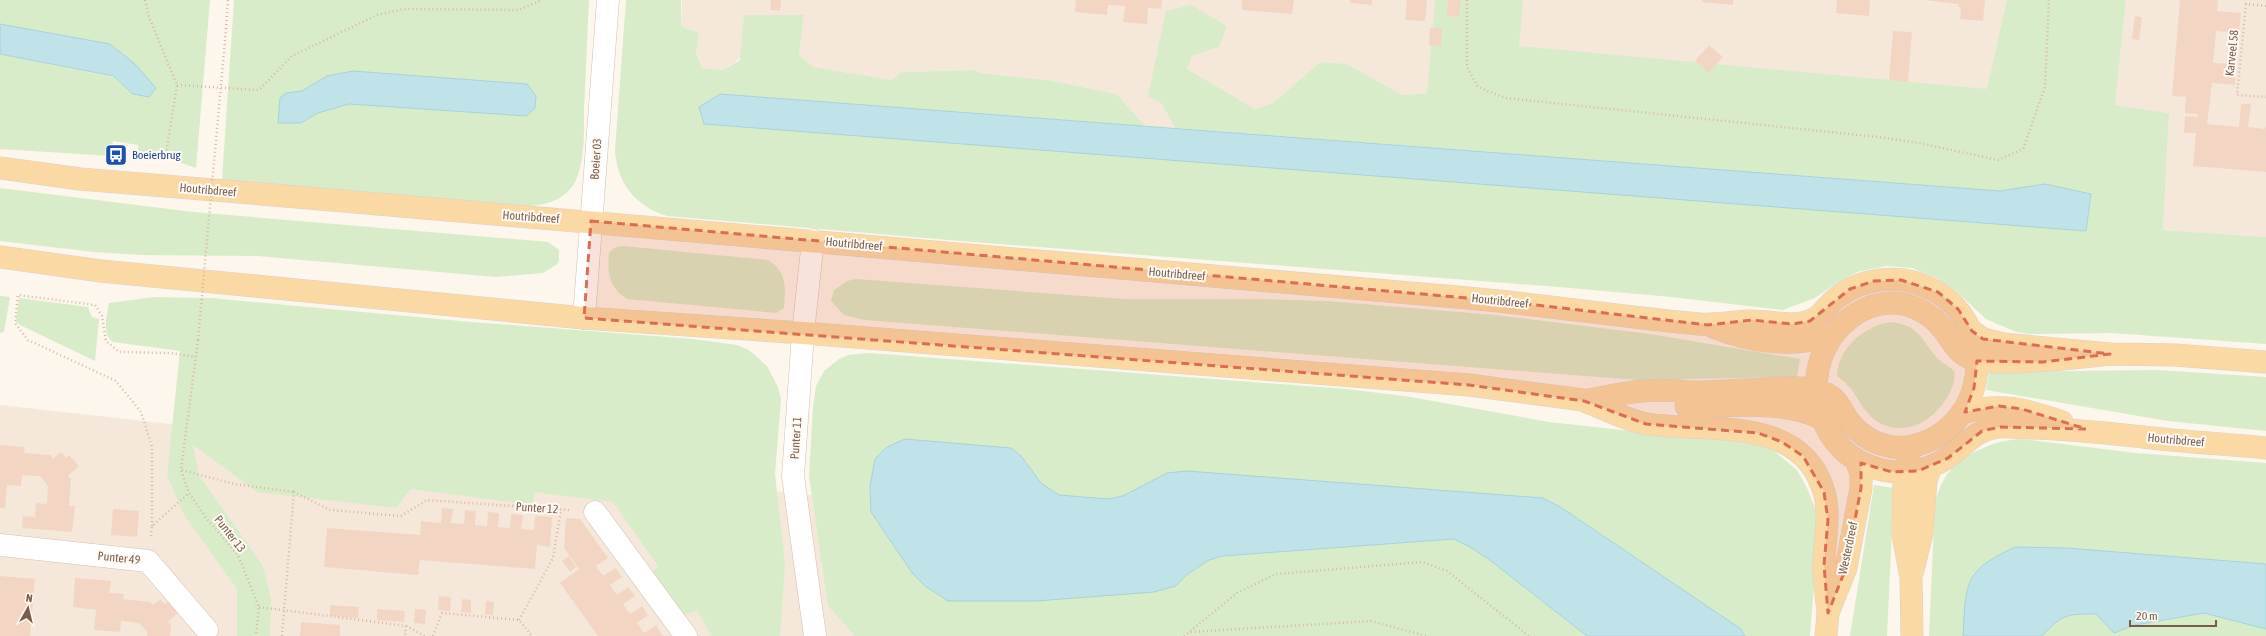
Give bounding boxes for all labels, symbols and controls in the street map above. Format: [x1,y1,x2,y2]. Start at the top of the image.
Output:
street label: Karveel 58 [2223,29,2241,77]
street label: Boeier 03 [588,138,604,180]
bus stop icon: Boeierbrug [103,142,129,168]
place label: Boeierbrug [132,148,182,162]
street label: Houtribdreef [179,181,238,200]
street label: Houtribdreef [502,208,561,226]
street label: Houtribdreef [825,235,884,254]
street label: Houtribdreef [1148,265,1207,284]
street label: Houtribdreef [1471,291,1530,311]
street label: Punter 11 [788,416,804,460]
street label: Houtribdreef [2147,431,2206,450]
street label: Punter 12 [515,500,559,516]
street label: Punter 13 [211,513,249,555]
street label: Westerdreef [1836,520,1861,576]
street label: Punter 49 [97,549,141,567]
north arrow [8,588,48,628]
text: N [25,592,33,604]
scale bar [2130,602,2216,628]
text: 20 m [2136,609,2158,623]

